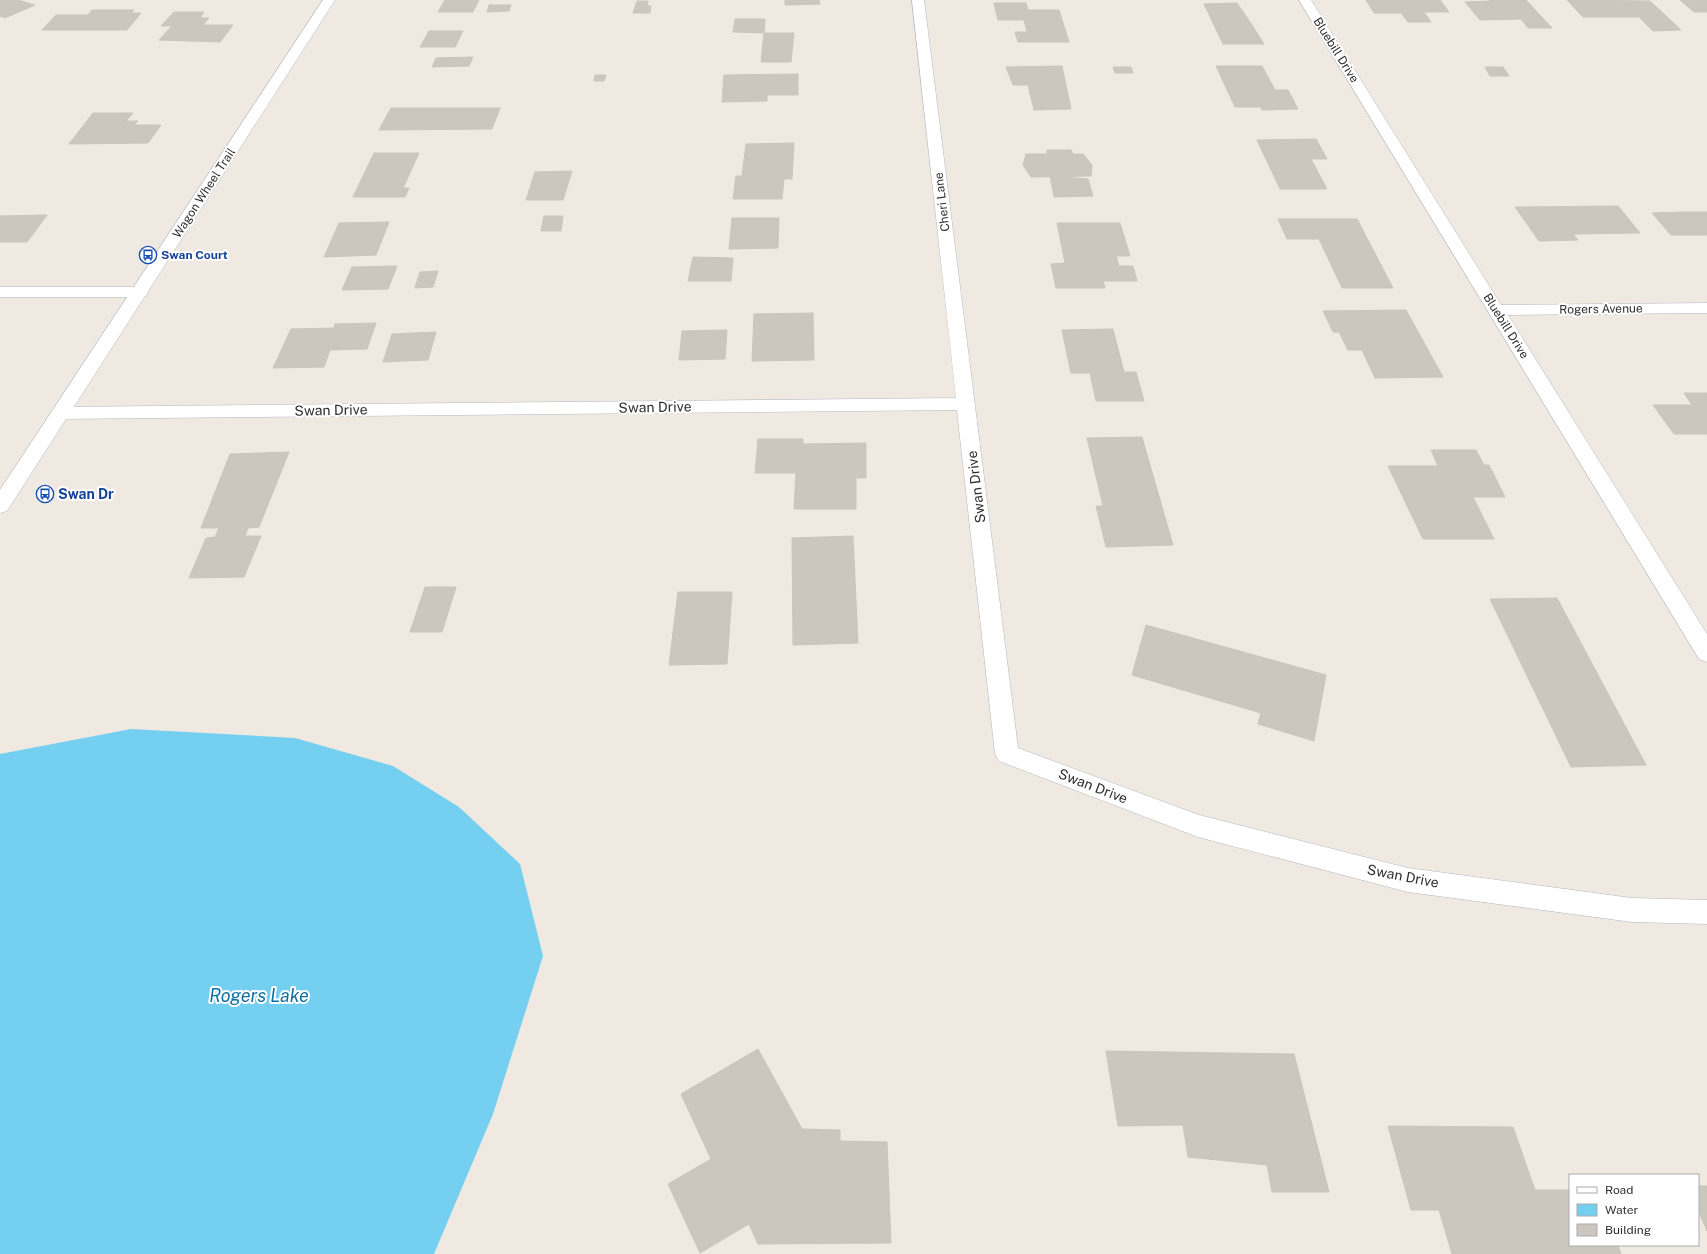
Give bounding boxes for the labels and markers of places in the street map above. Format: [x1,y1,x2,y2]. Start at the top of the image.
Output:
bus stop icon: Swan Court [138,245,158,265]
place label: Swan Court [161,248,228,262]
bus stop icon: Swan Dr [35,484,55,504]
place label: Swan Dr [58,486,114,502]

